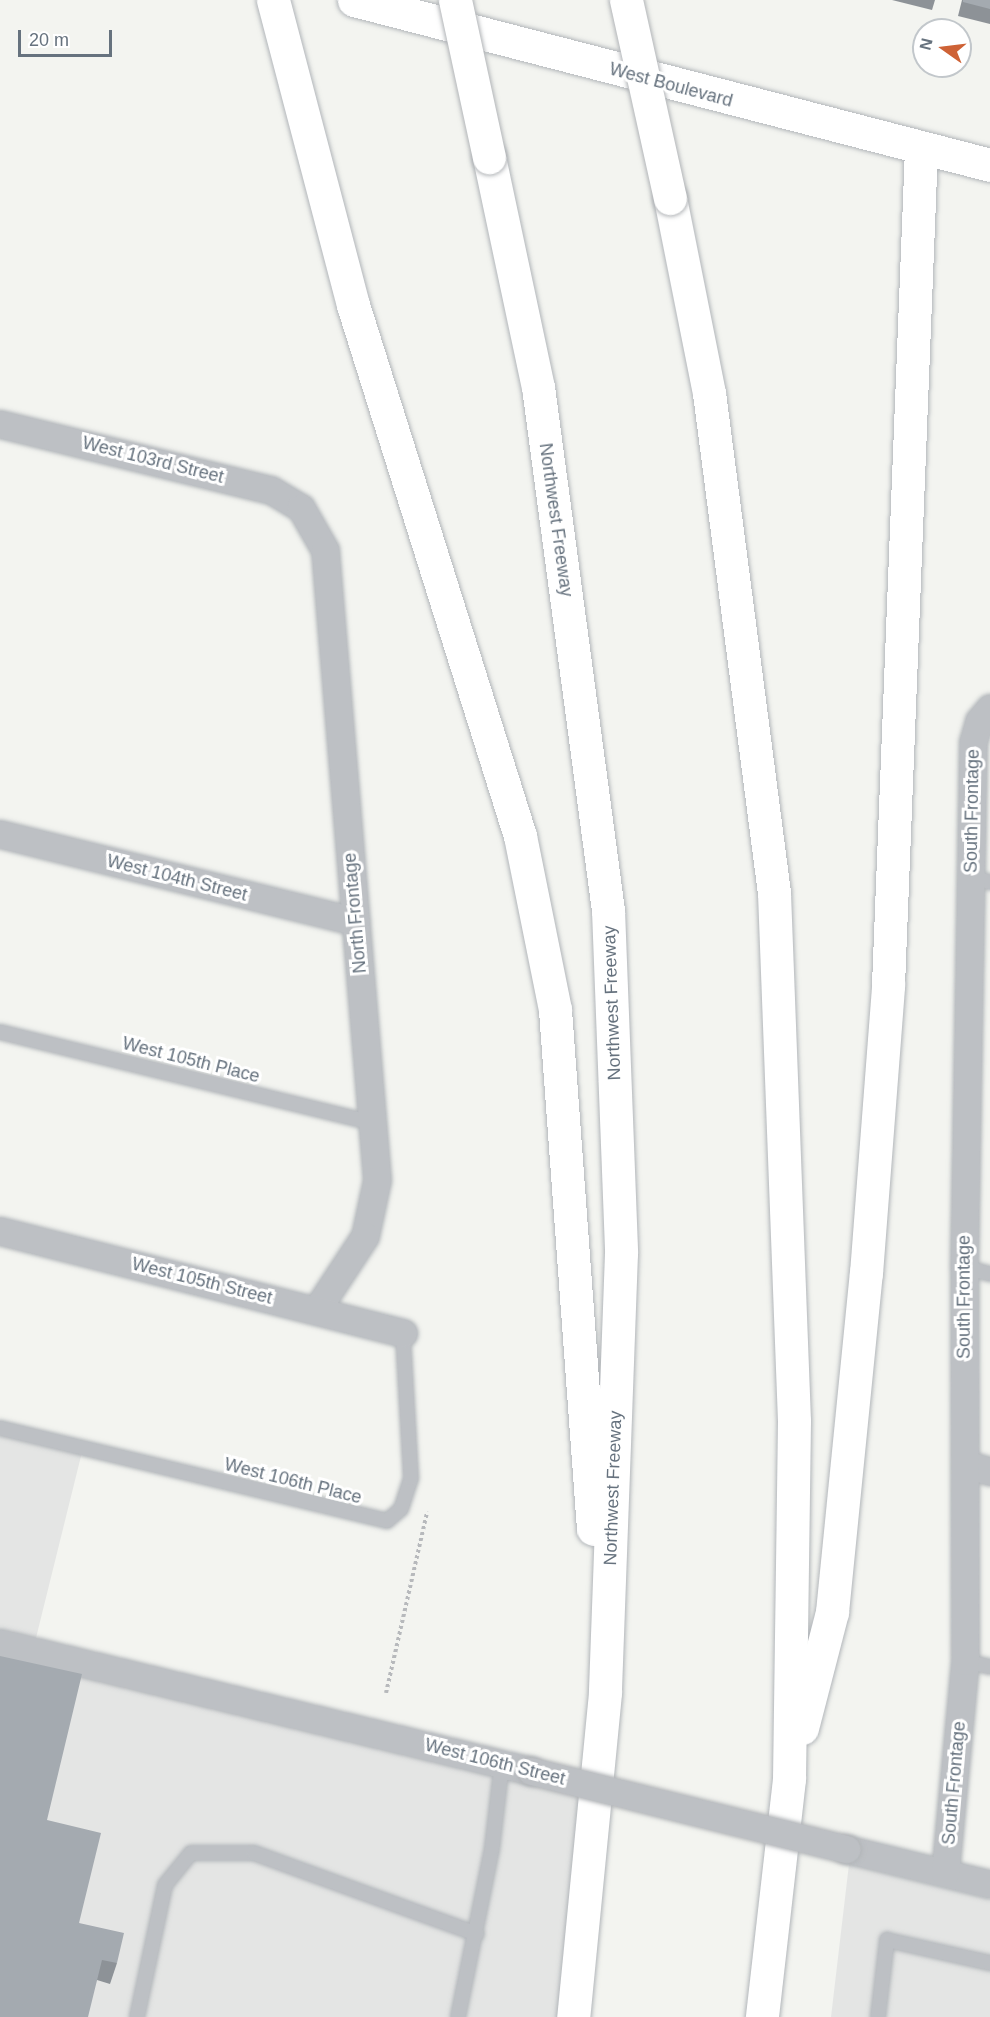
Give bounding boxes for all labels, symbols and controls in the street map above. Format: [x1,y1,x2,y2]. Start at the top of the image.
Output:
scale bar [21,18,116,56]
north arrow [912,18,972,78]
text: 20 m [29,30,69,50]
text: N [916,36,936,52]
street label: West Boulevard [607,58,735,112]
street label: West 103rd Street [80,432,226,488]
street label: Northwest Freeway [535,442,577,598]
street label: South Frontage [960,749,984,873]
street label: West 104th Street [105,850,249,906]
street label: North Frontage [339,852,371,974]
street label: Northwest Freeway [599,925,625,1081]
street label: West 105th Place [120,1032,262,1088]
street label: South Frontage [953,1235,975,1359]
street label: West 105th Street [130,1253,274,1309]
street label: Northwest Freeway [600,1410,626,1566]
street label: West 106th Place [222,1453,364,1509]
street label: South Frontage [938,1720,970,1846]
street label: West 106th Street [423,1734,567,1790]

